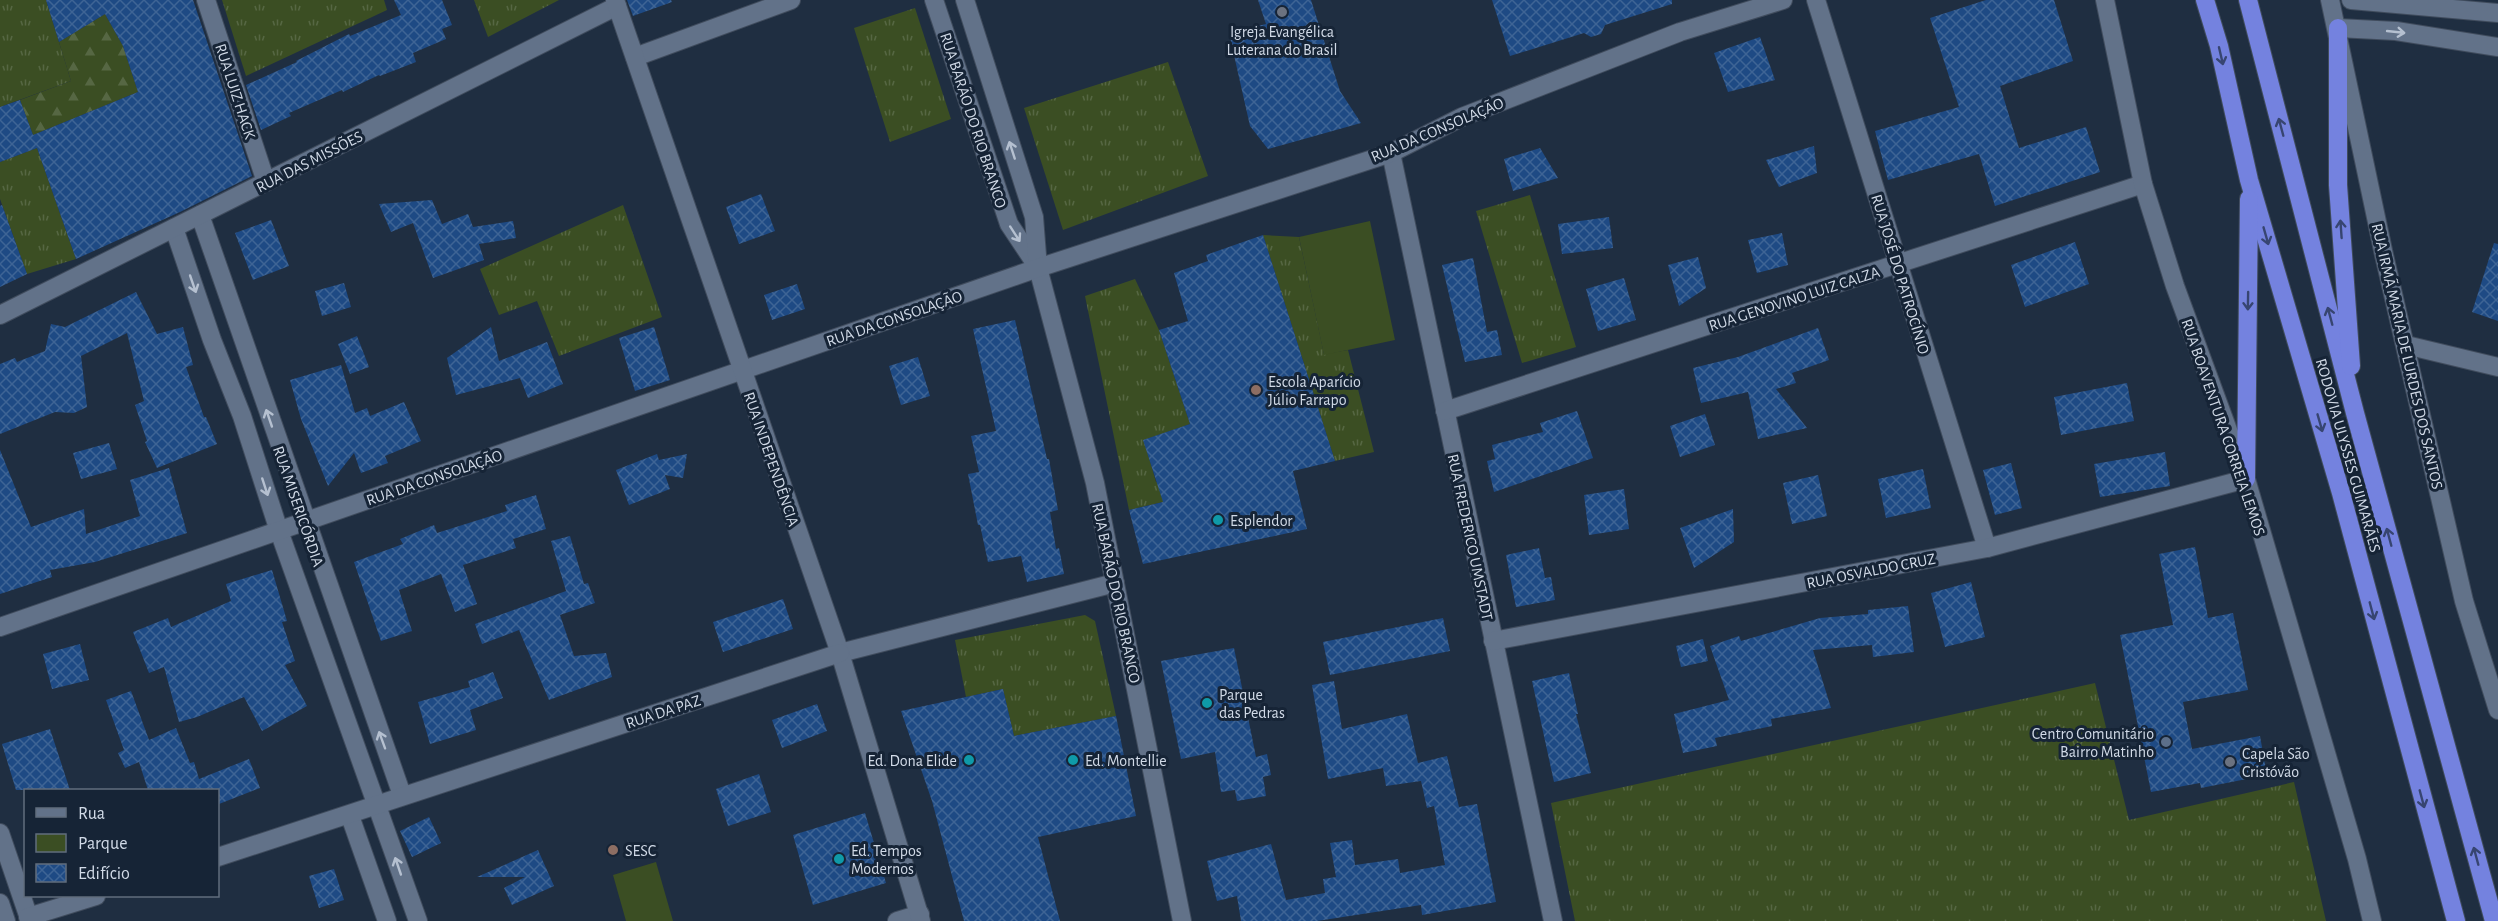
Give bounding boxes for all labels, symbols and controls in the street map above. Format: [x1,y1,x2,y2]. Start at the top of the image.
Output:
marker: Igreja Evangélica Luterana do Brasil [1275,5,1289,19]
place label: Igreja Evangélica Luterana do Brasil [1227,24,1337,58]
one-way arrow [2386,27,2405,38]
street label: RUA BARÃO DO RIO BRANCO [937,30,1011,210]
street label: RUA LUIZ HACK [212,42,258,141]
one-way arrow [2215,46,2227,65]
street label: RUA DA CONSOLAÇÃO [1368,93,1506,165]
one-way arrow [2275,118,2286,137]
street label: RUA DAS MISSÕES [253,126,365,196]
one-way arrow [1006,141,1017,160]
street label: RUA JOSÉ DO PATROCÍNIO [1868,192,1934,356]
one-way arrow [2335,219,2346,239]
street label: RUA IRMÃ MARIA DE LURDES DOS SANTOS [2369,221,2447,491]
one-way arrow [1009,225,1021,241]
one-way arrow [2261,226,2272,245]
street label: RUA GENOVINO LUIZ CALZA [1707,264,1882,334]
one-way arrow [188,274,199,293]
street label: RUA DA CONSOLAÇÃO [824,286,964,350]
one-way arrow [2242,291,2254,311]
one-way arrow [2323,306,2335,325]
street label: RUA BOAVENTURA CORREIA LEMOS [2178,317,2268,538]
street label: RODOVIA ULYSSES GUIMARÃES [2313,356,2385,554]
place label: Escola Aparício Júlio Farrapo [1268,374,1361,408]
marker: Escola Aparício Júlio Farrapo [1249,383,1263,397]
street label: RUA INDEPENDÊNCIA [741,389,803,529]
one-way arrow [262,409,273,427]
one-way arrow [2315,413,2326,432]
street label: RUA MISERICÓRDIA [270,443,328,569]
street label: RUA DA CONSOLAÇÃO [364,445,504,509]
street label: RUA FREDERICO UMSTADT [1445,453,1495,622]
one-way arrow [260,477,271,496]
street label: RUA BARÃO DO RIO BRANCO [1089,501,1145,685]
marker: Esplendor [1211,513,1225,527]
place label: Esplendor [1230,513,1293,529]
one-way arrow [2383,528,2394,547]
street label: RUA OSVALDO CRUZ [1805,551,1937,591]
one-way arrow [2367,601,2378,620]
place label: Parque das Pedras [1219,687,1285,721]
street label: RUA DA PAZ [624,692,703,732]
marker: Parque das Pedras [1200,696,1214,710]
place label: Centro Comunitário Bairro Matinho [2032,726,2154,760]
one-way arrow [376,731,387,750]
marker: Centro Comunitário Bairro Matinho [2159,735,2173,749]
place label: Capela São Cristóvão [2242,746,2310,780]
place label: Ed. Dona Elide [868,753,957,769]
marker: Ed. Dona Elide [962,753,976,767]
marker: Ed. Montellie [1066,753,1080,767]
place label: Ed. Montellie [1085,753,1167,769]
marker: Capela São Cristóvão [2223,755,2237,769]
legend [24,789,219,897]
one-way arrow [2417,789,2429,808]
text: Rua [78,805,105,823]
text: Parque [78,835,127,853]
marker: SESC [606,843,620,857]
place label: SESC [625,843,656,859]
place label: Ed. Tempos Modernos [851,843,922,877]
one-way arrow [2470,847,2481,866]
marker: Ed. Tempos Modernos [832,852,846,866]
one-way arrow [392,857,403,876]
text: Edifício [78,865,130,883]

